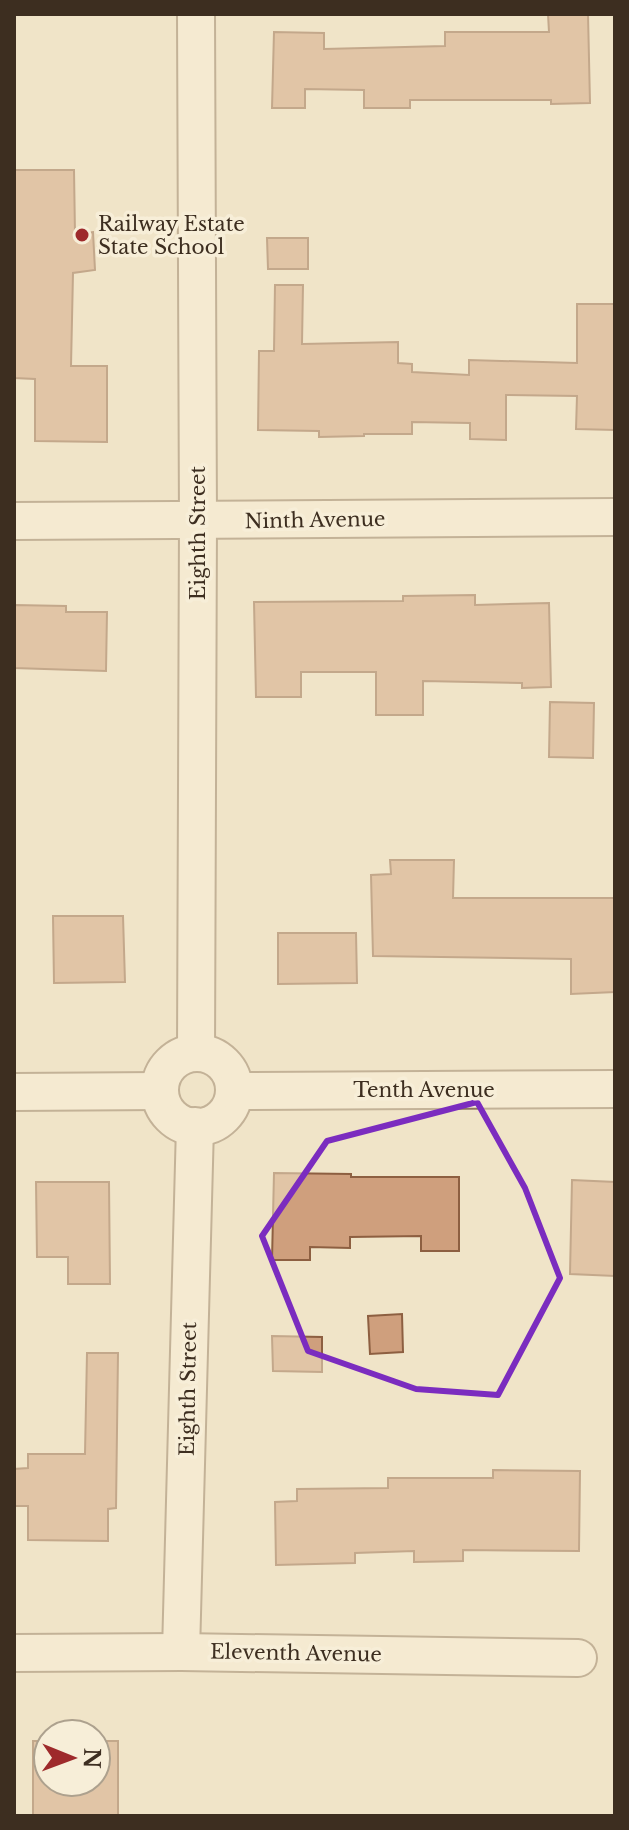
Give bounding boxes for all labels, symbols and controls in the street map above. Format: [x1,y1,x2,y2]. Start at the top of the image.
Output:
place label: Railway Estate State School [98,212,245,259]
marker: Railway Estate State School [73,226,91,244]
street label: Eighth Street [186,465,210,600]
street label: Ninth Avenue [244,507,386,533]
street label: Tenth Avenue [353,1078,495,1102]
street label: Eighth Street [175,1321,201,1456]
street label: Eleventh Avenue [210,1640,382,1666]
north arrow [32,1718,112,1798]
text: N [78,1748,105,1769]

